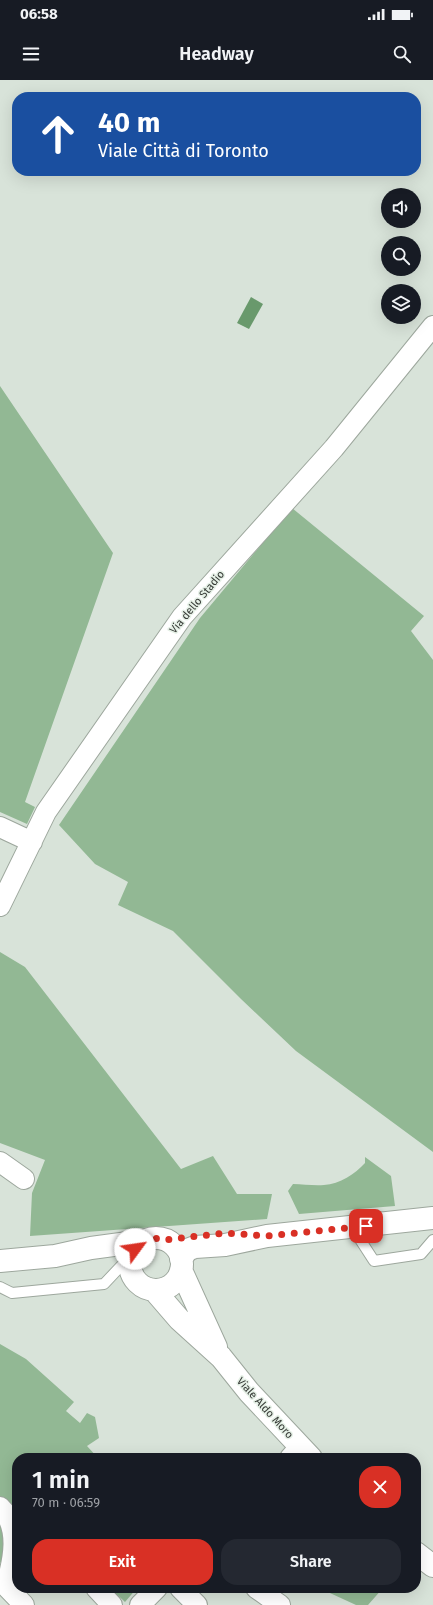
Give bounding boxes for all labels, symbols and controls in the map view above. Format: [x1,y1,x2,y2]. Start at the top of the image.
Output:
text: 06:58 [20,5,58,23]
icon: menu [20,43,42,65]
text: Headway [179,43,254,65]
icon: search [391,43,413,65]
text: 40 m [98,106,161,139]
icon: ahead [32,108,84,160]
text: Viale Città di Toronto [98,140,269,162]
map controls [381,188,421,324]
button: sound [381,188,421,228]
button: search [381,236,421,276]
button: layers [381,284,421,324]
street label: Via dello Stadio [167,568,227,636]
pin [349,1209,383,1243]
icon: arrive [355,1215,377,1237]
position arrow [114,1228,156,1270]
street label: Viale Aldo Moro [234,1375,296,1441]
text: 1 min [32,1466,90,1494]
button: close [359,1466,401,1508]
text: 70 m · 06:59 [32,1495,100,1510]
button: Exit [32,1539,213,1585]
button: Share [221,1539,401,1585]

